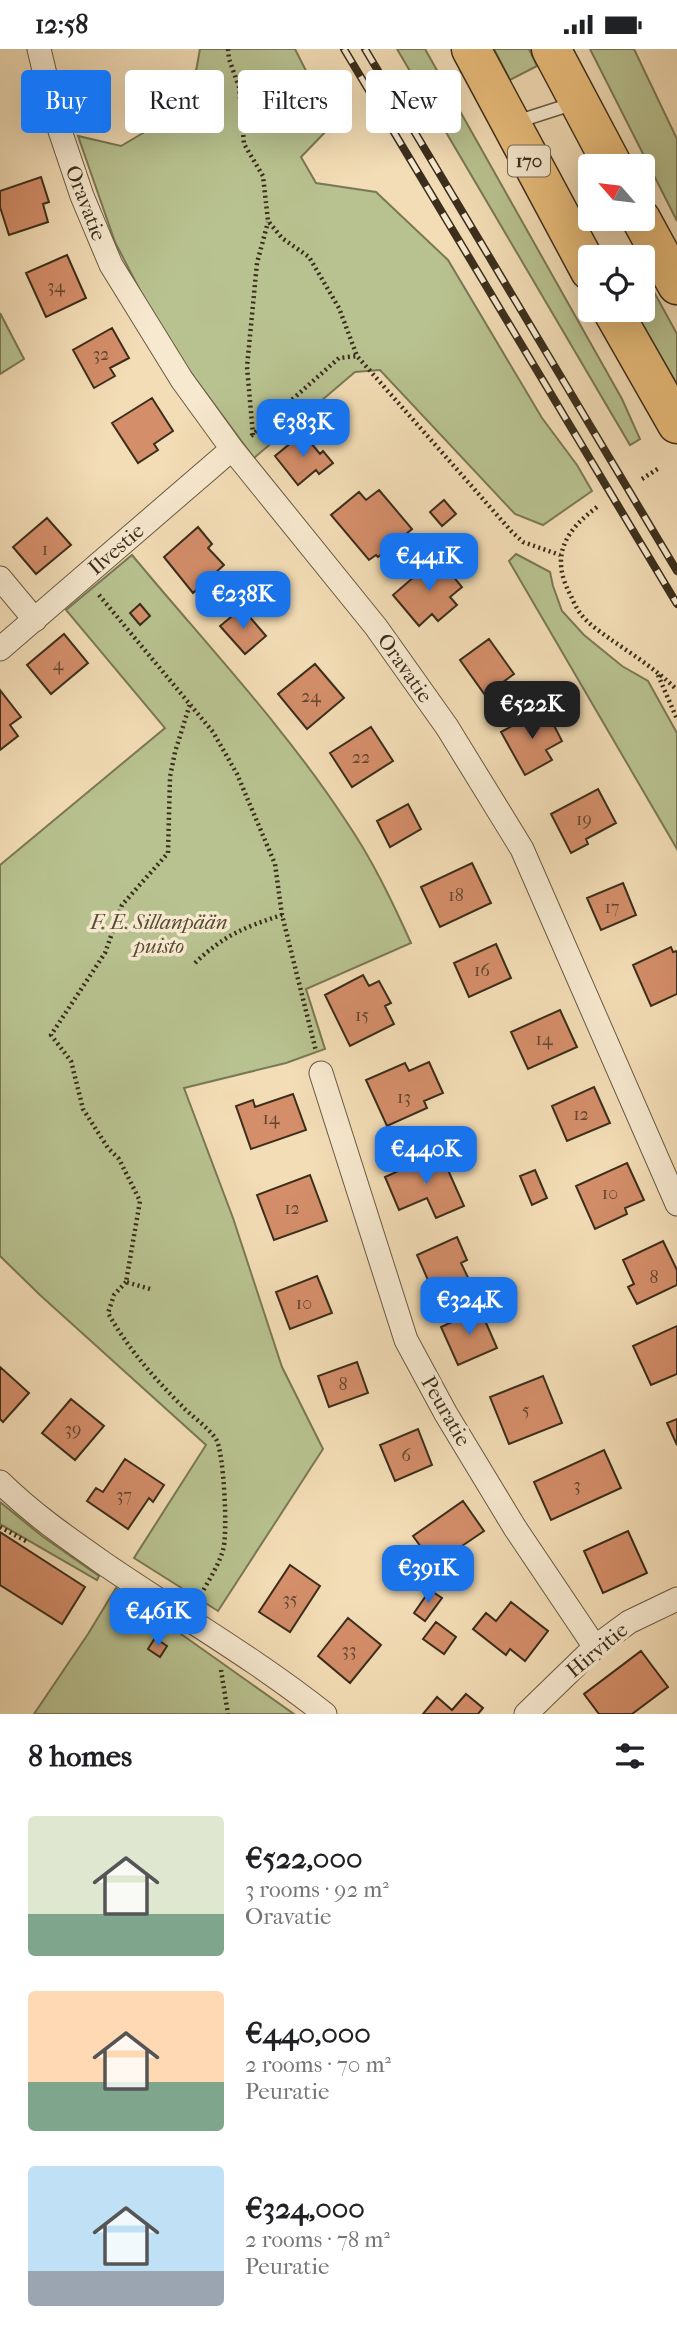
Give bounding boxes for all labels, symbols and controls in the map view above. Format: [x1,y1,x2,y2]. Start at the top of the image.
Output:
text: 12:58 [35,9,88,40]
chip: Buy [21,70,111,133]
chip: Rent [125,70,224,133]
chip: Filters [238,70,352,133]
chip: New [366,70,461,133]
road number: 170 [508,145,550,177]
north arrow [578,154,654,231]
map controls [578,154,655,322]
street label: Oravatie [61,162,111,244]
button: locate [578,245,655,322]
house number: 34 [47,276,65,297]
house number: 32 [93,344,109,365]
pin: €383K [254,399,352,459]
text: €383K [273,408,333,435]
street label: Ilvestie [83,518,149,580]
pin: €441K [380,533,478,593]
house number: 1 [42,539,48,560]
text: €441K [396,542,462,569]
pin: €238K [194,571,292,631]
text: €238K [211,580,275,607]
street label: Oravatie [373,629,437,707]
house number: 4 [53,654,64,675]
pin: €522K [483,681,581,741]
house number: 24 [301,686,321,707]
text: €522K [500,690,564,717]
house number: 22 [352,747,370,768]
house number: 19 [576,809,592,830]
house number: 18 [448,885,464,906]
house number: 17 [604,897,620,918]
park label: F. E. Sillanpään puisto [90,910,228,958]
house number: 16 [474,960,490,981]
house number: 15 [355,1005,369,1026]
house number: 14 [535,1029,553,1050]
house number: 13 [397,1087,411,1108]
house number: 12 [573,1104,589,1125]
house number: 14 [262,1108,280,1129]
pin: €440K [377,1127,475,1186]
text: €440K [391,1135,461,1162]
house number: 10 [602,1183,618,1204]
house number: 12 [284,1198,300,1219]
house number: 8 [649,1267,659,1288]
pin: €324K [420,1277,518,1337]
text: €324K [436,1286,502,1313]
house number: 10 [296,1293,312,1314]
street label: Peuratie [416,1372,476,1450]
house number: 8 [338,1374,348,1395]
house number: 5 [522,1400,530,1421]
house number: 39 [65,1419,81,1440]
house number: 6 [401,1445,411,1466]
house number: 3 [573,1475,581,1496]
house number: 37 [116,1485,132,1506]
pin: €391K [379,1545,477,1605]
text: €391K [398,1554,458,1581]
pin: €461K [109,1589,207,1648]
house number: 35 [282,1589,298,1610]
text: €461K [126,1597,190,1624]
street label: Hirvitie [562,1618,632,1682]
house number: 33 [342,1640,356,1661]
icon: filters [611,1737,649,1775]
text: 8 homes [28,1739,132,1774]
text: €522,000 [245,1841,363,1876]
icon: home [84,1844,168,1928]
text: 3 rooms · 92 m² [245,1876,389,1903]
text: Oravatie [245,1903,331,1930]
text: €440,000 [245,2016,371,2051]
icon: home [84,2019,168,2103]
text: 2 rooms · 70 m² [245,2051,391,2078]
text: Peuratie [245,2078,329,2105]
text: €324,000 [245,2191,365,2226]
icon: home [84,2194,168,2278]
text: 2 rooms · 78 m² [245,2226,390,2253]
text: Peuratie [245,2253,329,2280]

